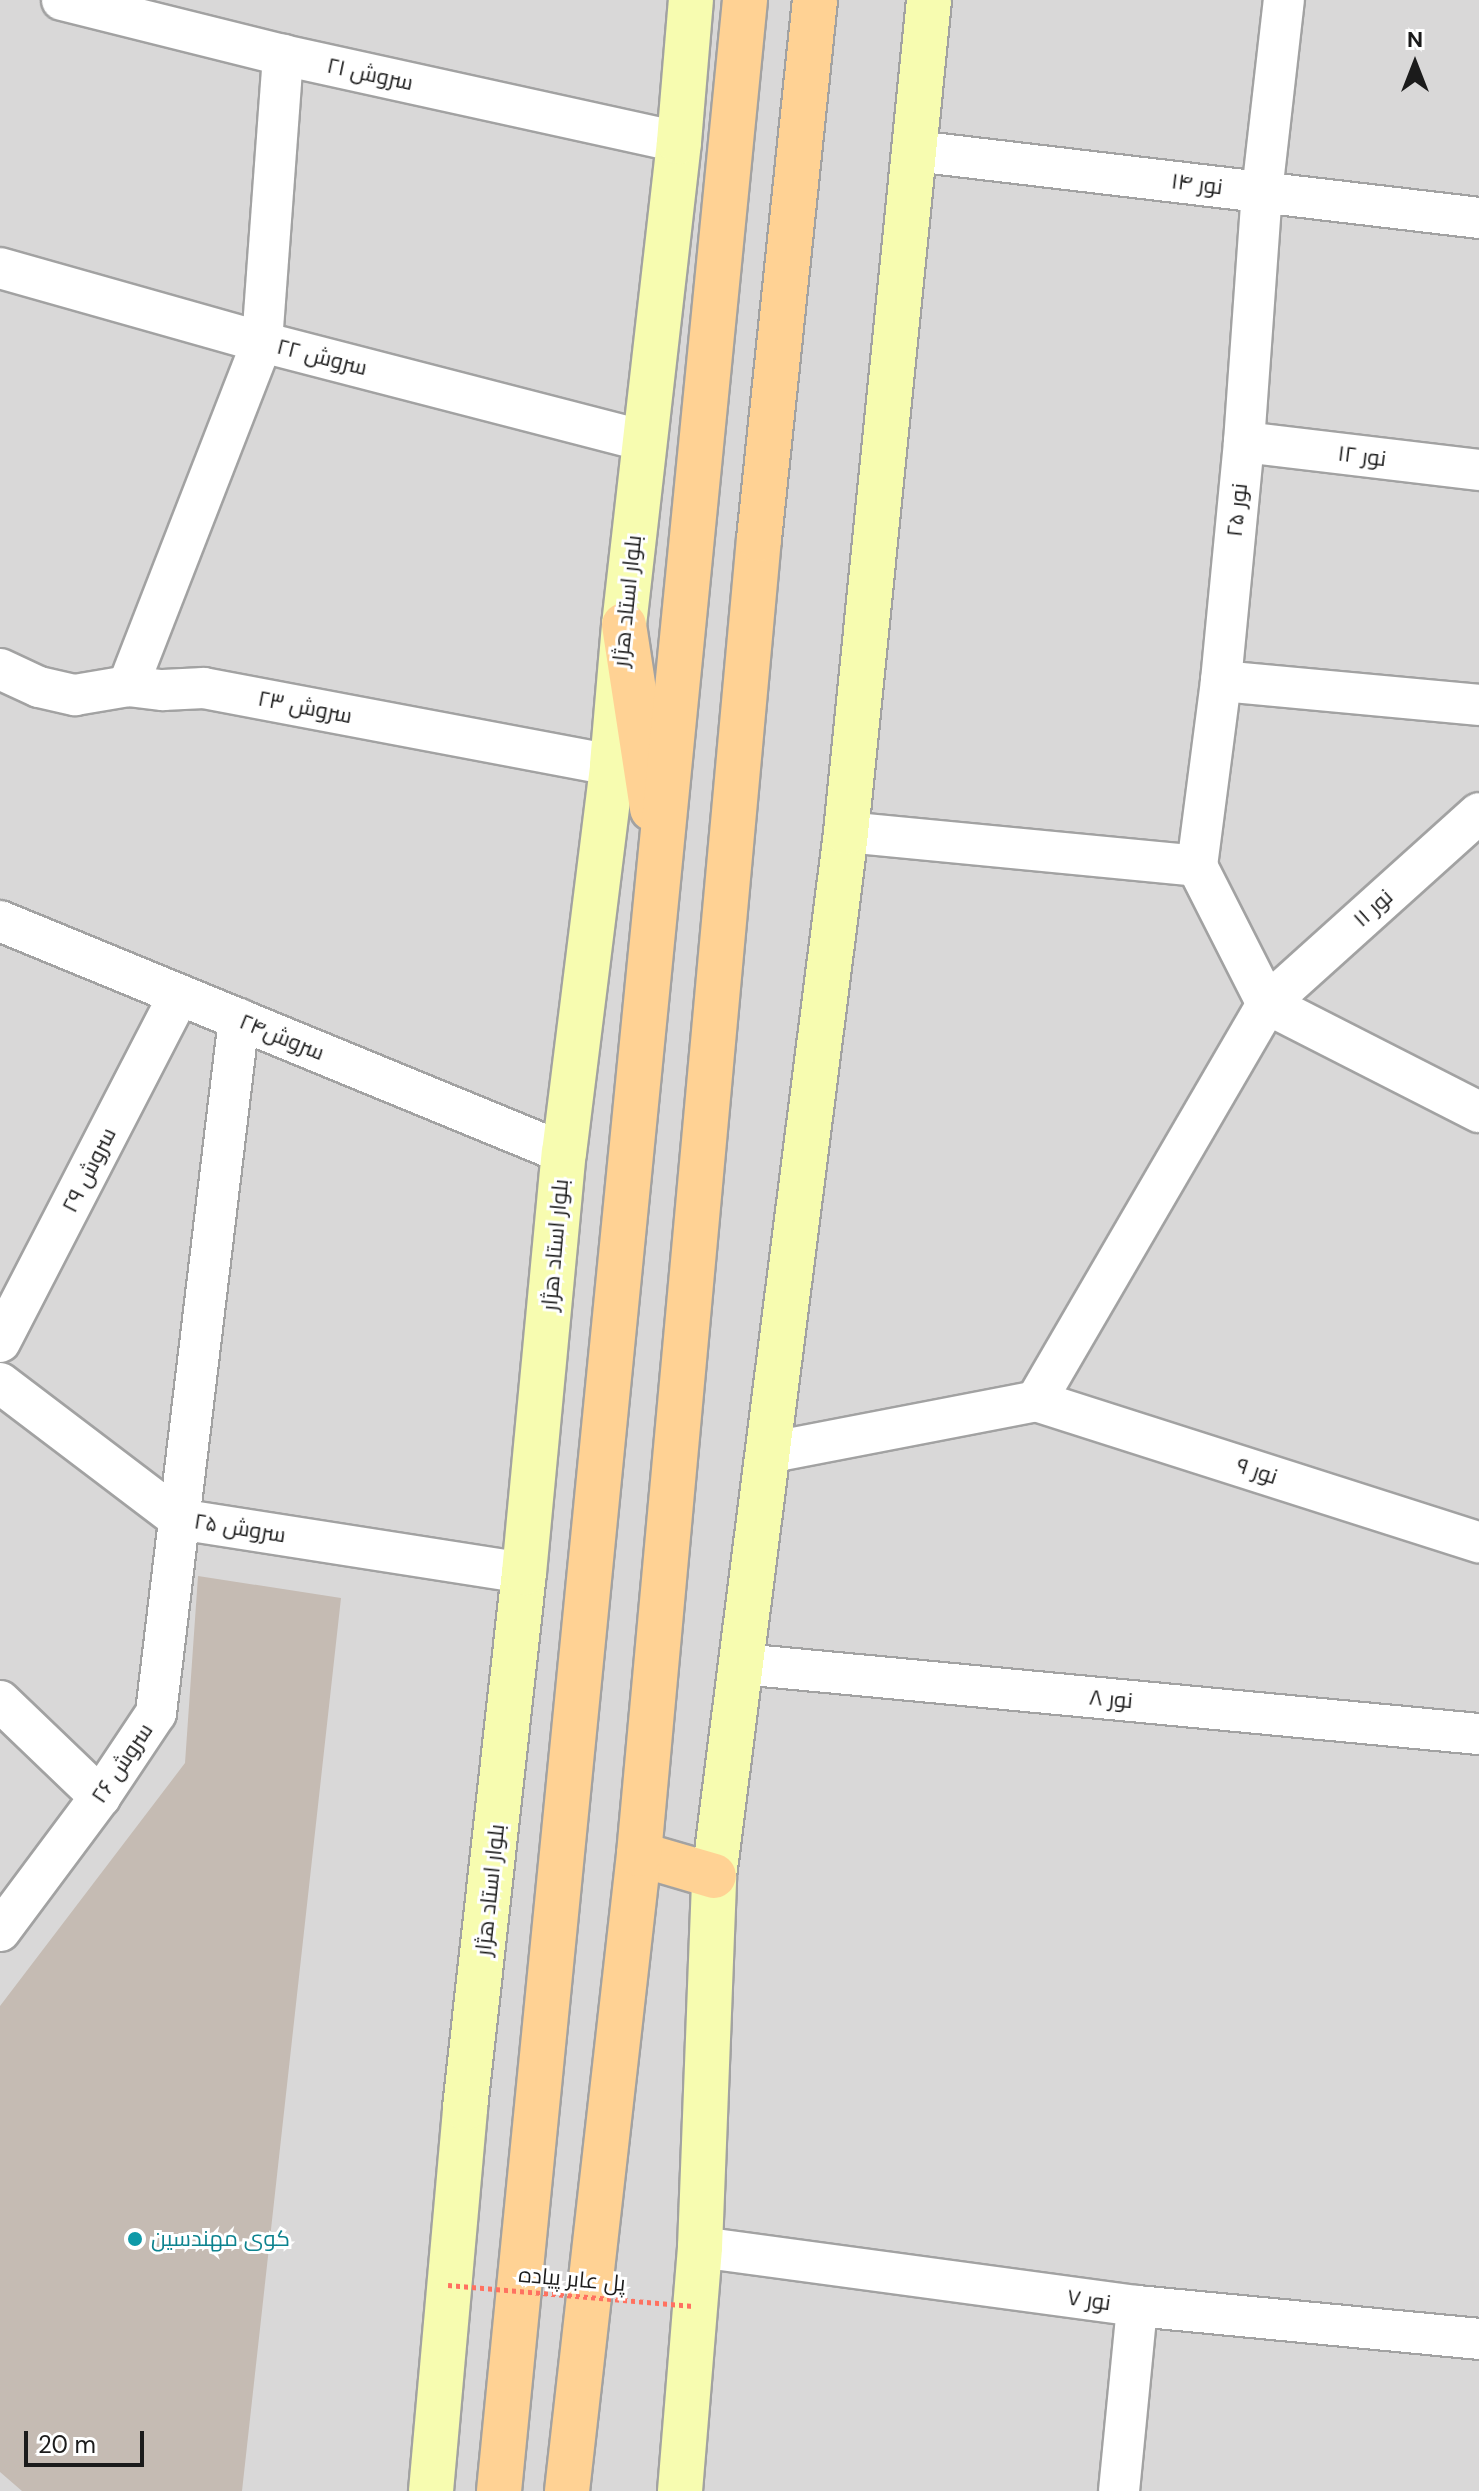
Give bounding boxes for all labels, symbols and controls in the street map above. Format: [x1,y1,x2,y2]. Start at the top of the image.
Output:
north arrow [1375,24,1455,104]
text: N [1407,25,1423,54]
street label: سروش ۲۱ [325,52,415,96]
street label: نور ۱۴ [1170,168,1224,200]
street label: سروش ۲۲ [274,333,370,381]
street label: نور ۱۲ [1336,440,1388,472]
street label: نور ۲۵ [1221,482,1253,538]
street label: بلوار استاد هژار [607,534,647,668]
street label: سروش ۲۳ [256,685,354,729]
street label: نور ۱۱ [1348,884,1398,932]
street label: سروش۲۴ [236,1008,328,1066]
street label: سروش ۲۹ [56,1123,122,1217]
street label: بلوار استاد هژار [536,1178,574,1312]
street label: نور ۹ [1233,1452,1281,1490]
street label: سروش ۲۵ [192,1508,288,1548]
street label: نور ۸ [1088,1684,1134,1714]
street label: سروش ۲۶ [86,1718,158,1808]
street label: بلوار استاد هژار [470,1823,510,1957]
place label: کوی مهندسین [151,2226,290,2252]
marker: کوی مهندسین [126,2230,144,2248]
street label: پل عابر پیاده [517,2261,627,2297]
street label: نور ۷ [1065,2284,1113,2316]
scale bar [28,2415,148,2465]
text: 20 m [38,2429,96,2460]

